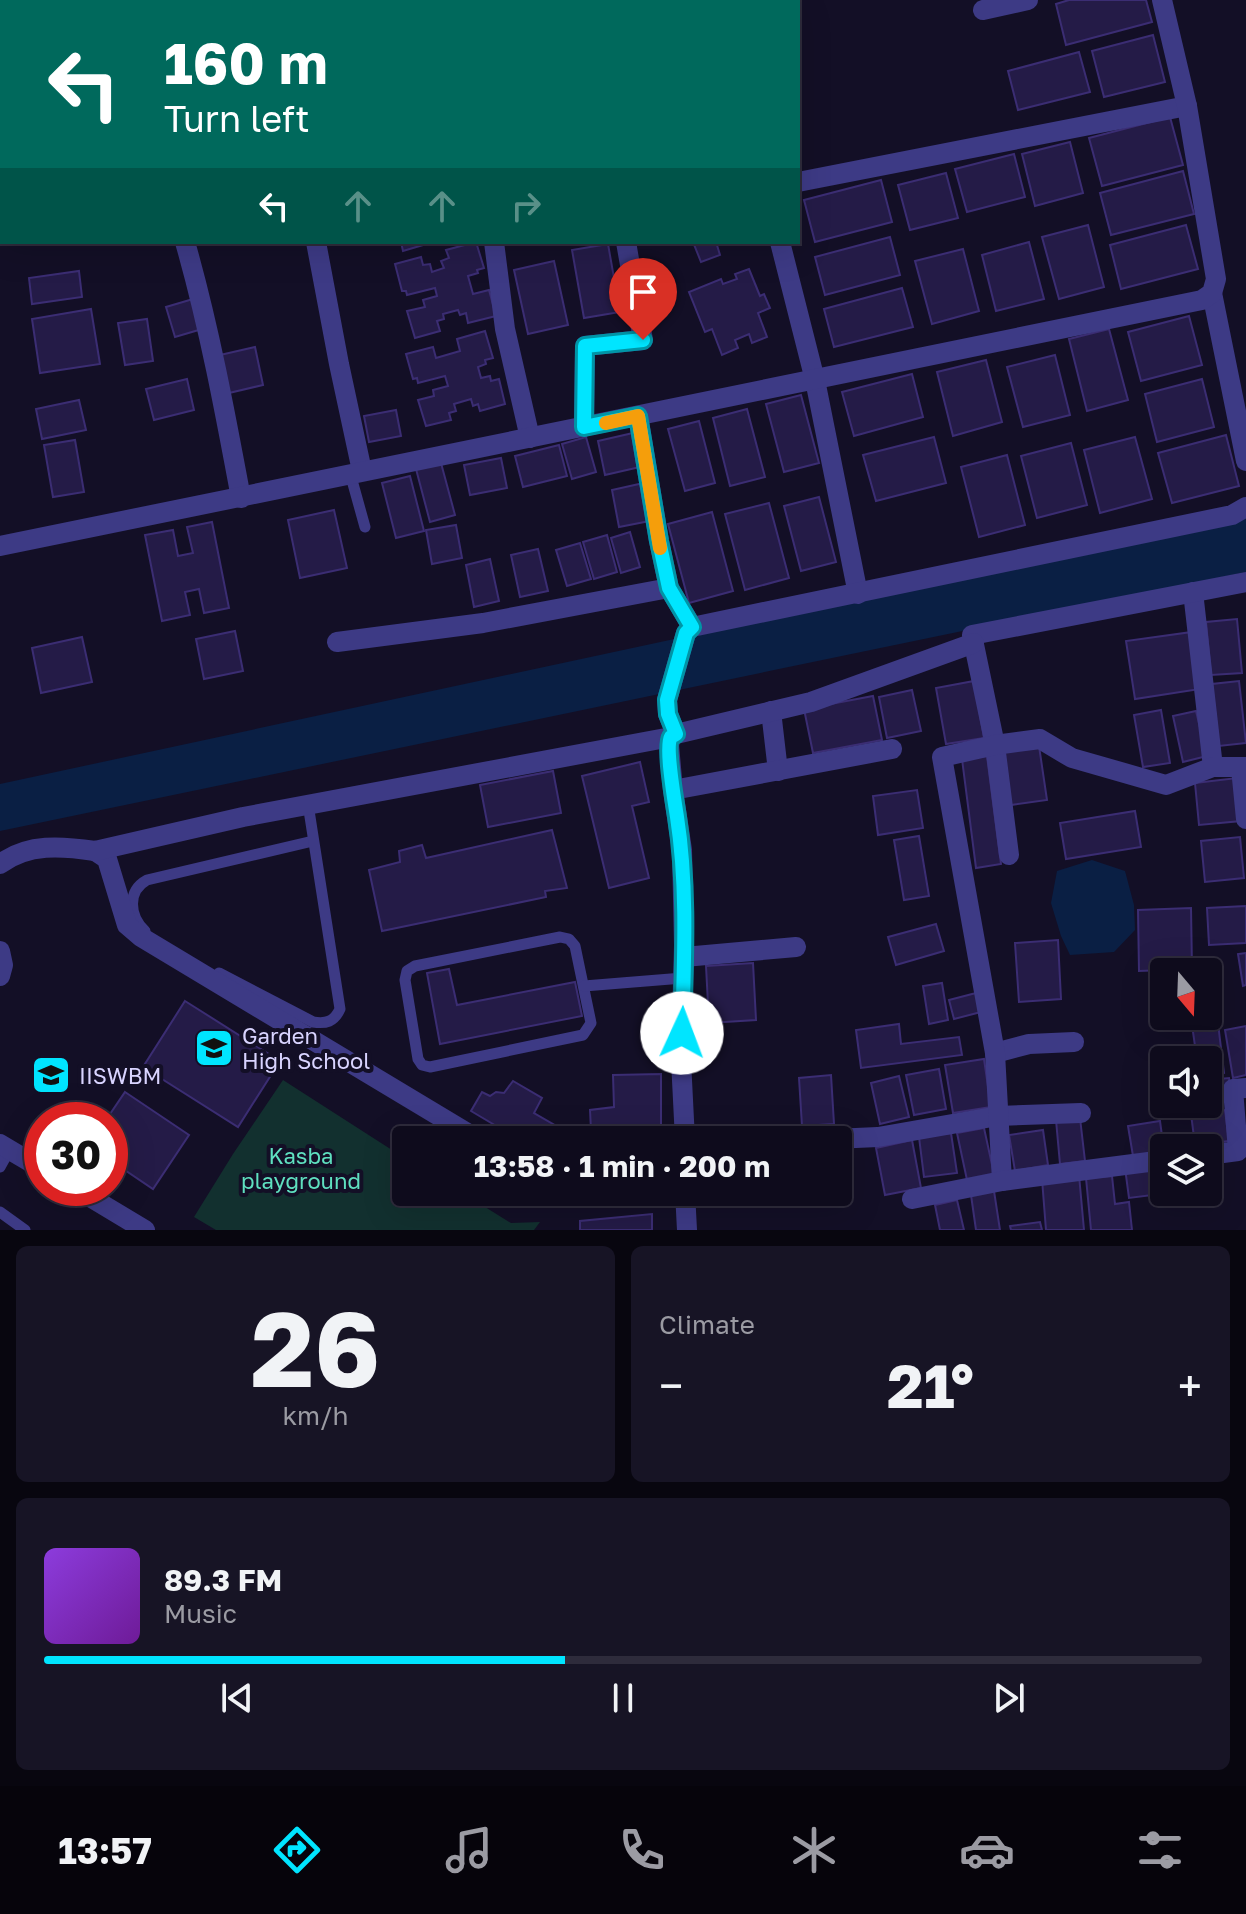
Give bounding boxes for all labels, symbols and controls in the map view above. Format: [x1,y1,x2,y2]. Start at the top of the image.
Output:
text: 160 m [164,29,328,96]
icon: left [32,32,136,136]
text: Turn left [164,97,310,140]
icon: left [252,184,296,228]
icon: ahead [336,184,380,228]
icon: ahead [420,184,464,228]
icon: right [504,184,548,228]
pin [609,258,677,340]
icon: arrive [621,270,665,314]
north arrow [1150,958,1222,1030]
map controls [1150,958,1222,1206]
position arrow [640,991,724,1075]
place label: Garden High School [242,1022,370,1074]
school or university icon: Garden High School [193,1027,235,1069]
button: sound [1150,1046,1222,1118]
school or university icon: IISWBM [30,1054,72,1096]
place label: IISWBM [79,1062,161,1089]
speed limit sign: 30 [24,1102,128,1206]
button: layers [1150,1134,1222,1206]
park label: Kasba playground [241,1142,361,1194]
text: 13:58 · 1 min · 200 m [474,1148,770,1184]
text: 26 [251,1285,380,1410]
text: Climate [659,1309,755,1340]
text: 21° [887,1349,974,1421]
text: − [659,1359,683,1412]
text: + [1178,1359,1202,1412]
text: km/h [282,1400,349,1431]
text: 89.3 FM [164,1562,282,1598]
text: Music [164,1598,237,1629]
icon: previous [215,1676,259,1720]
icon: pause [601,1676,645,1720]
icon: next [987,1676,1031,1720]
icon: directions [269,1822,325,1878]
icon: music [441,1822,497,1878]
icon: phone [614,1822,670,1878]
icon: climate [786,1822,842,1878]
icon: car [959,1822,1015,1878]
icon: filters [1132,1822,1188,1878]
text: 13:57 [58,1829,152,1872]

